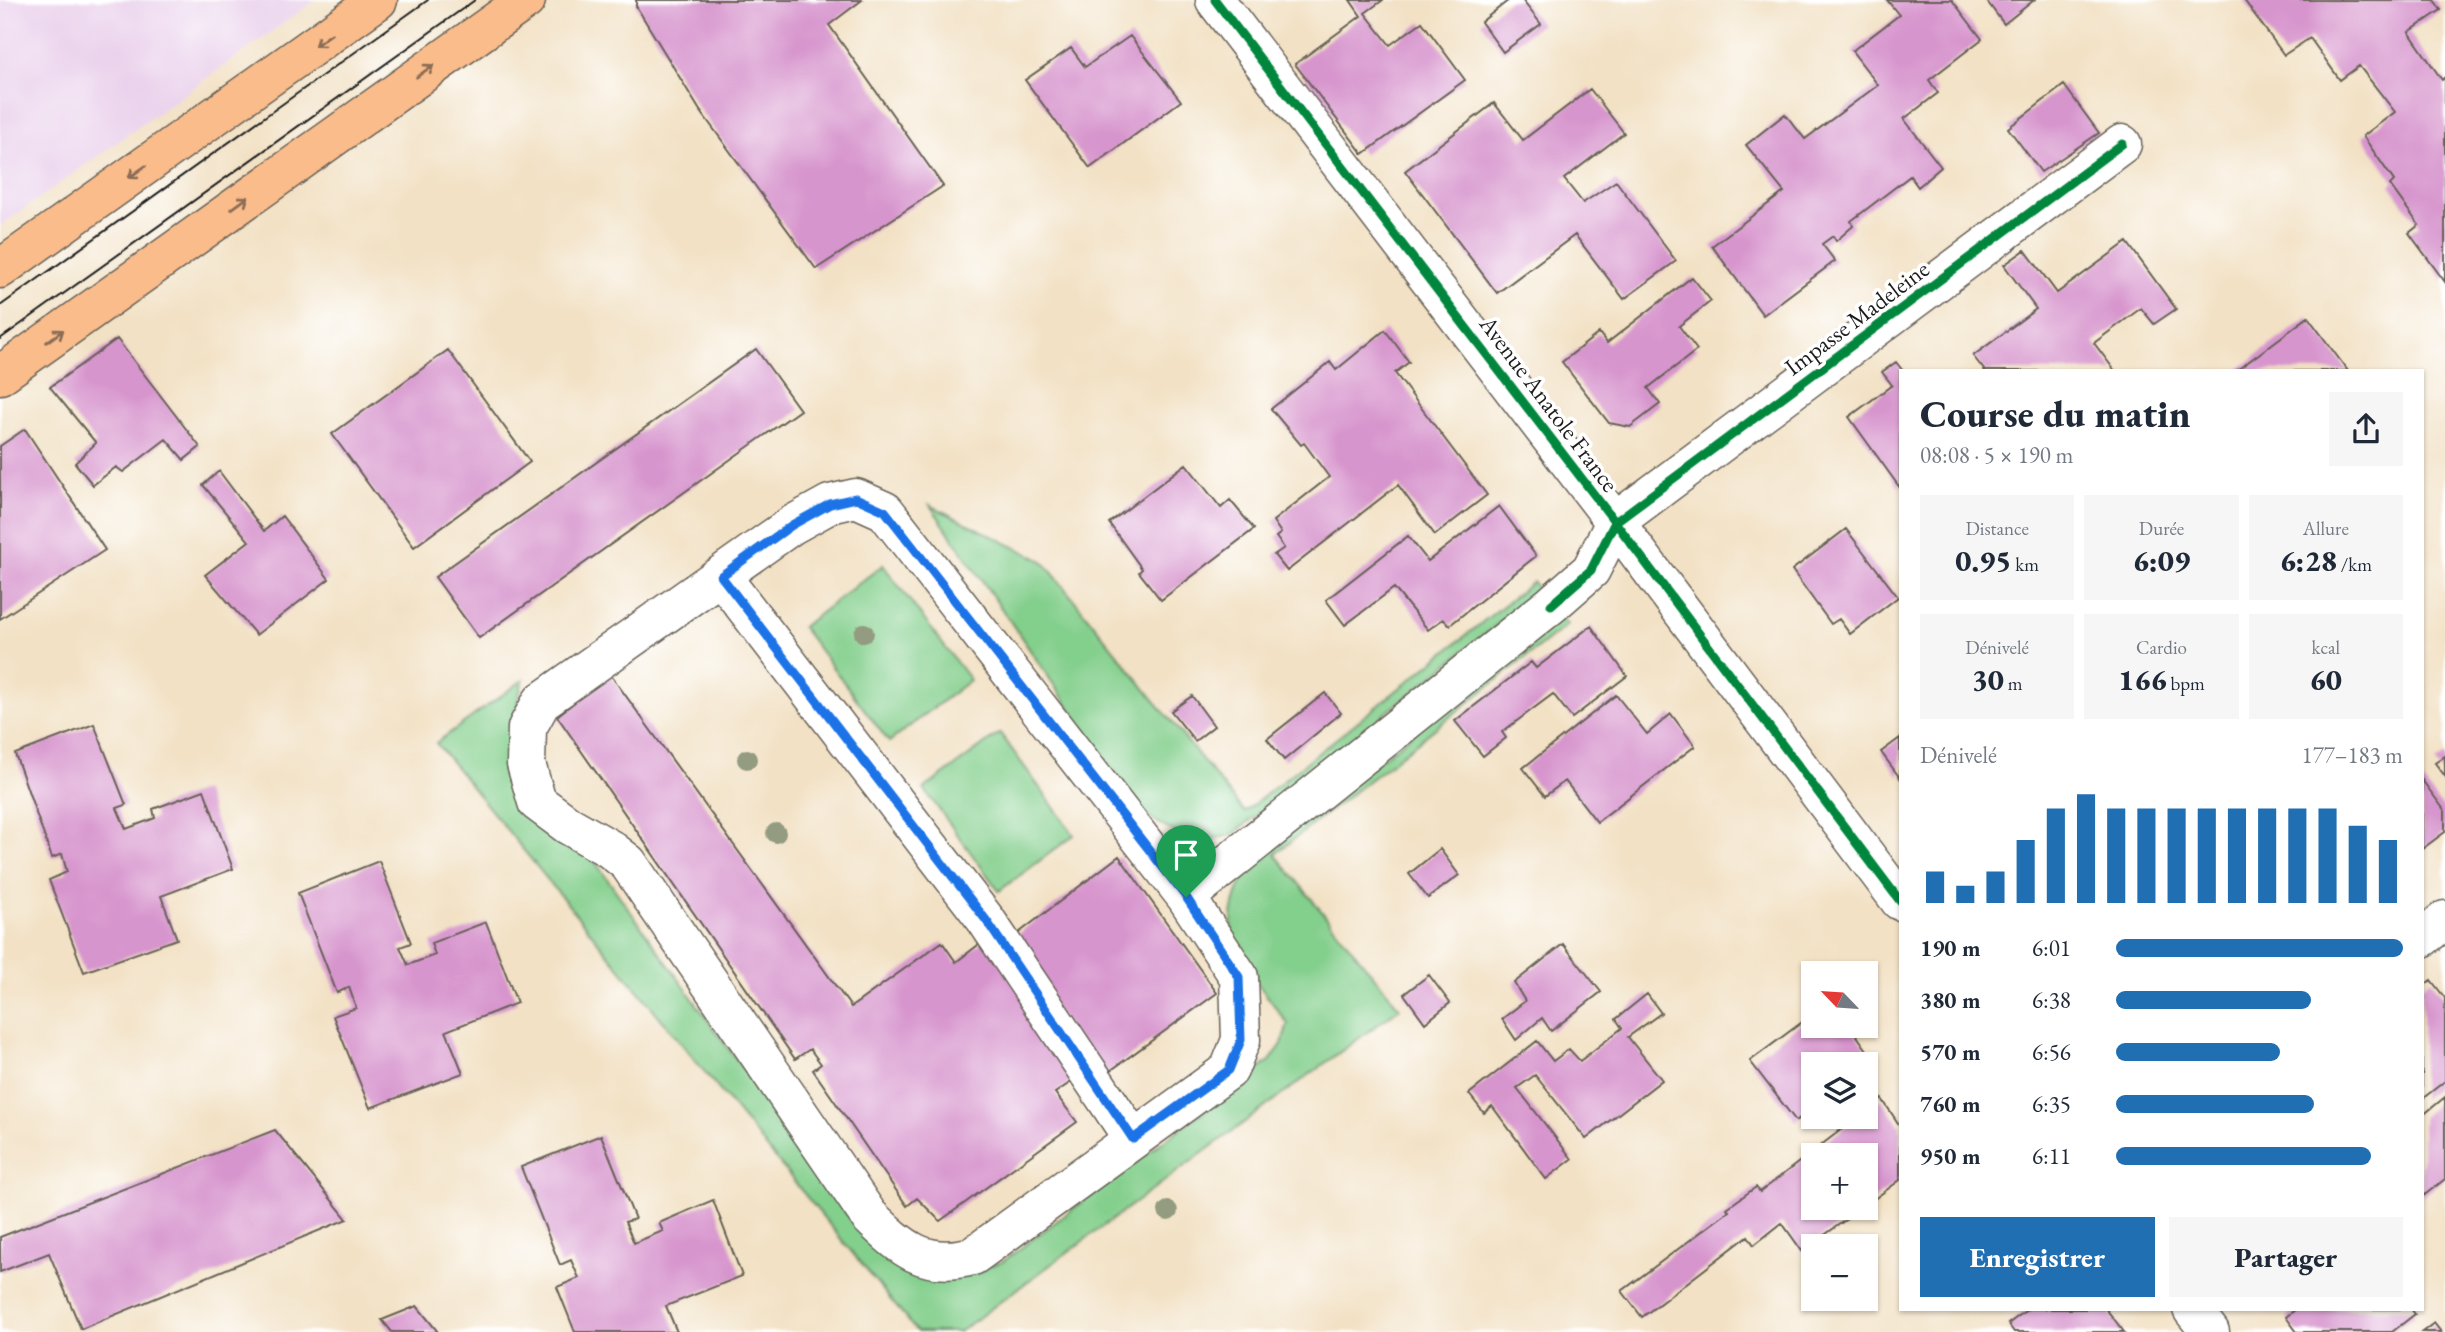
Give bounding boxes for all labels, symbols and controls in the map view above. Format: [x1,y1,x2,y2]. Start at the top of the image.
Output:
one-way arrow [314,33,333,47]
one-way arrow [415,64,434,78]
one-way arrow [128,164,147,179]
one-way arrow [230,196,249,210]
street label: Impasse Madeleine [1778,253,1935,382]
street label: Avenue Anatole France [1472,309,1626,498]
one-way arrow [46,329,65,344]
text: Course du matin [1920,389,2191,438]
button: share [2329,392,2403,466]
text: 08:08 · 5 × 190 m [1920,440,2073,470]
text: Distance [1965,516,2029,541]
text: Durée [2139,516,2184,541]
text: Allure [2303,516,2349,541]
text: 0.95 [1955,541,2011,580]
text: 6:09 [2133,541,2190,580]
text: 6:28 [2280,541,2337,580]
text: km [2011,552,2039,577]
text: /km [2337,552,2372,577]
text: Dénivelé [1965,635,2029,660]
text: Cardio [2136,635,2187,660]
text: kcal [2312,635,2340,660]
text: 30 [1972,660,2004,699]
text: 166 [2118,660,2167,699]
text: 60 [2310,660,2342,699]
text: m [2004,671,2023,696]
text: bpm [2167,671,2205,696]
text: Dénivelé [1920,740,1997,770]
text: 177–183 m [2302,740,2403,770]
pin [1156,825,1216,897]
icon: arrive [1167,836,1205,874]
text: 190 m [1920,933,1981,963]
text: 6:01 [2032,933,2071,963]
north arrow [1801,961,1878,1038]
map controls [1801,961,1878,1311]
text: 380 m [1920,985,1981,1015]
text: 6:38 [2032,985,2071,1015]
text: 570 m [1920,1037,1981,1067]
text: 6:56 [2032,1037,2071,1067]
button: layers [1801,1052,1878,1129]
text: 760 m [1920,1089,1981,1119]
text: 6:35 [2032,1089,2071,1119]
text: 950 m [1920,1141,1981,1171]
text: 6:11 [2032,1141,2071,1171]
button: + [1801,1143,1878,1220]
button: Enregistrer [1920,1217,2155,1297]
button: Partager [2169,1217,2403,1297]
button: − [1801,1234,1878,1311]

